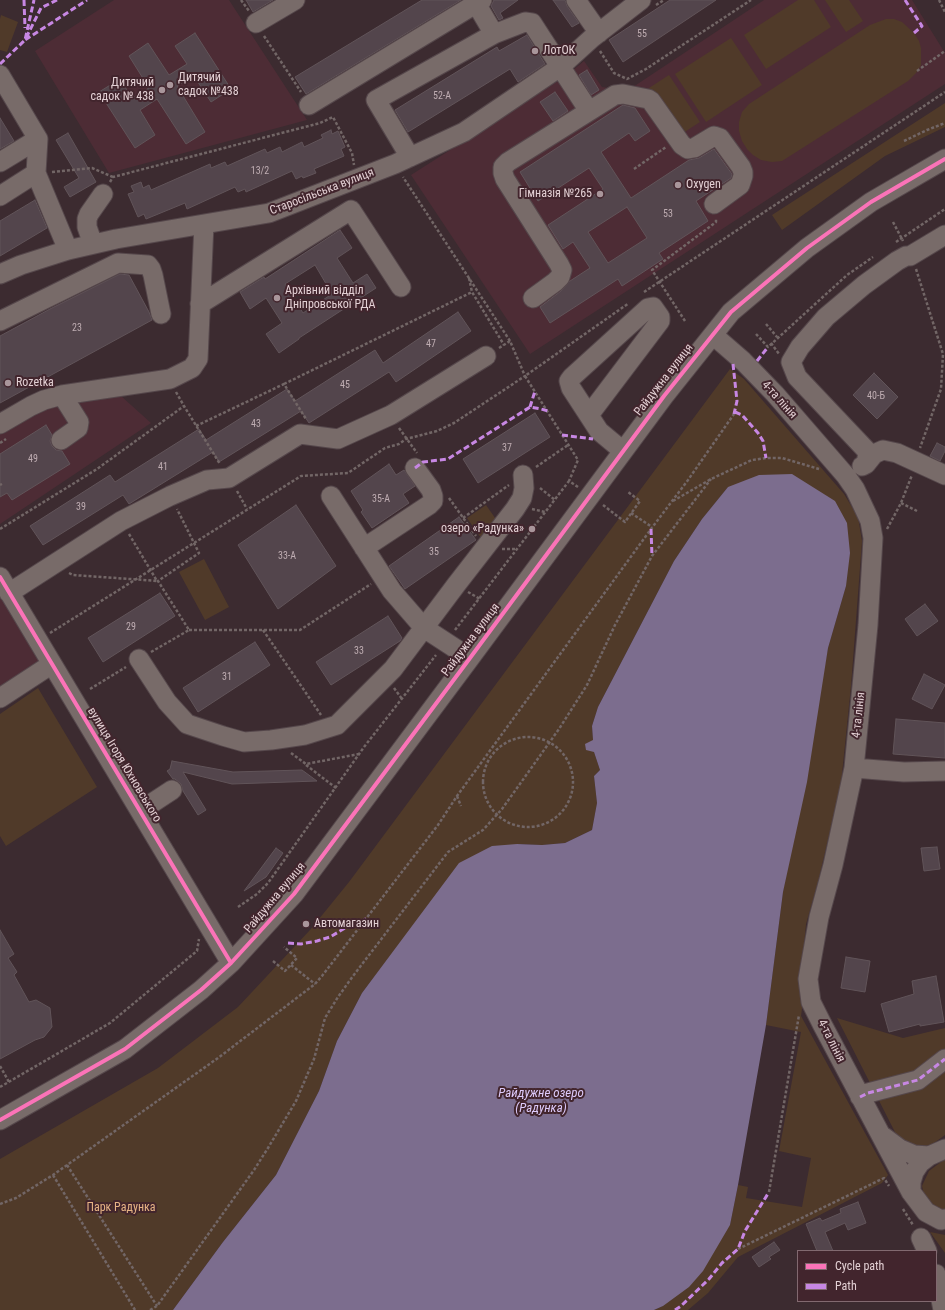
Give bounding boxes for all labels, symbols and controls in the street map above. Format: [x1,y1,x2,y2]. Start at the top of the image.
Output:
house number: 55 [637,28,647,40]
place label: ЛотОК [543,44,575,58]
marker: ЛотОК [530,46,540,56]
place label: Дитячий садок №438 [178,71,239,99]
place label: Дитячий садок № 438 [91,76,154,104]
marker: Дитячий садок №438 [165,80,175,90]
marker: Дитячий садок № 438 [157,85,167,95]
house number: 52-А [433,90,451,102]
house number: 13/2 [251,165,269,177]
street label: Старосільська вулиця [268,166,376,218]
place label: Oxygen [686,178,721,192]
marker: Oxygen [673,180,683,190]
place label: Гімназія №265 [519,187,592,201]
marker: Гімназія №265 [595,189,605,199]
house number: 53 [663,208,673,220]
place label: Архівний відділ Дніпровської РДА [285,284,375,312]
marker: Архівний відділ Дніпровської РДА [272,293,282,303]
house number: 23 [72,322,82,334]
house number: 47 [426,338,436,350]
street label: Райдужна вулиця [631,341,697,419]
place label: Rozetka [16,376,54,390]
marker: Rozetka [3,378,13,388]
street label: 4-та лінія [758,378,800,422]
house number: 45 [340,379,350,391]
house number: 40-Б [867,390,885,402]
house number: 43 [251,418,261,430]
house number: 37 [502,442,512,454]
house number: 49 [28,453,38,465]
house number: 41 [158,461,168,473]
house number: 35-А [372,493,390,505]
house number: 39 [76,501,86,513]
place label: озеро «Радунка» [441,522,524,536]
marker: озеро «Радунка» [527,524,537,534]
house number: 35 [429,546,439,558]
house number: 33-А [278,550,296,562]
street label: Райдужна вулиця [439,601,503,679]
house number: 29 [126,621,136,633]
house number: 33 [354,645,364,657]
house number: 31 [222,671,232,683]
street label: 4-та лінія [849,691,869,739]
street label: вулиця Ігоря Юхновського [84,705,164,825]
street label: Райдужна вулиця [241,860,309,936]
place label: Автомагазин [314,917,379,931]
marker: Автомагазин [301,919,311,929]
street label: 4-та лінія [814,1017,848,1065]
water label: Райдужне озеро (Радунка) [498,1086,584,1117]
park label: Парк Радунка [86,1201,156,1215]
legend [797,1250,937,1302]
text: Cycle path [835,1259,884,1273]
text: Path [835,1279,857,1293]

